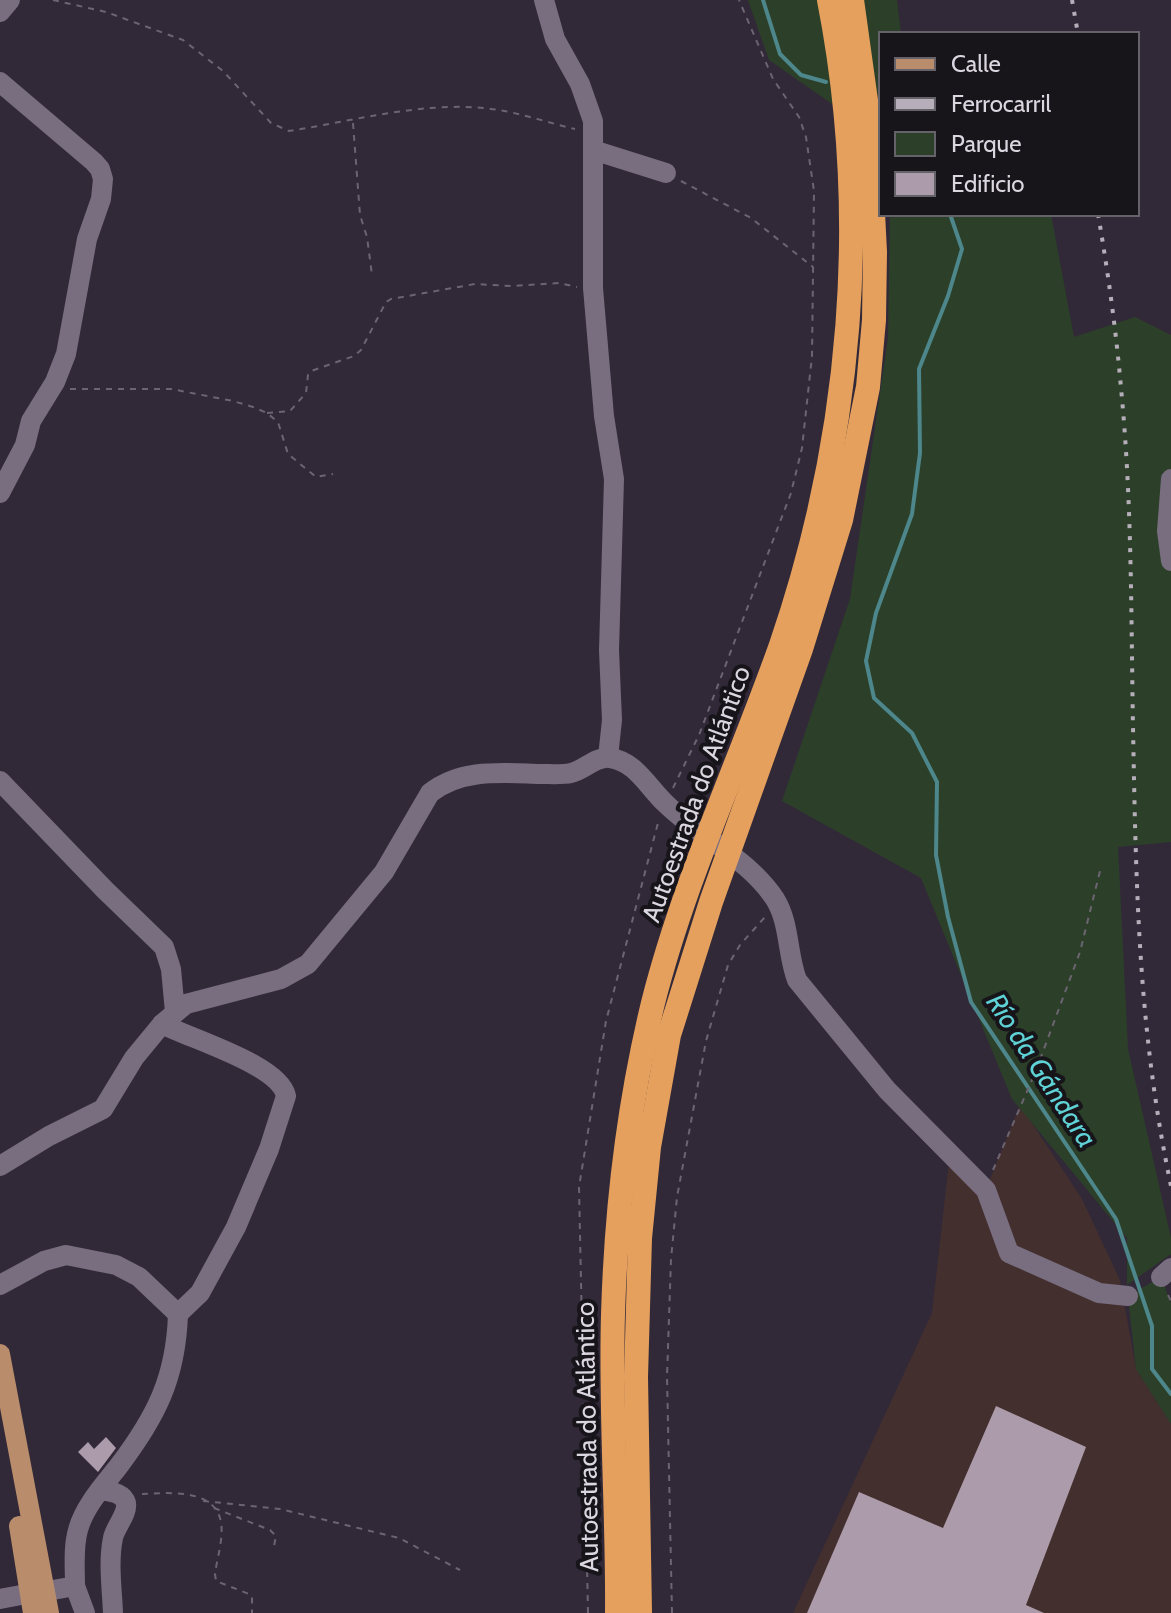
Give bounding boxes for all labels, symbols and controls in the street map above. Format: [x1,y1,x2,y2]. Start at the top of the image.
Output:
legend [879,32,1139,216]
text: Calle [951,49,1001,78]
text: Ferrocarril [951,89,1052,118]
text: Parque [951,129,1021,158]
text: Edificio [951,169,1025,198]
street label: Autoestrada do Atlántico [635,662,757,926]
water label: Río da Gándara [979,986,1105,1154]
street label: Autoestrada do Atlántico [569,1302,605,1572]

